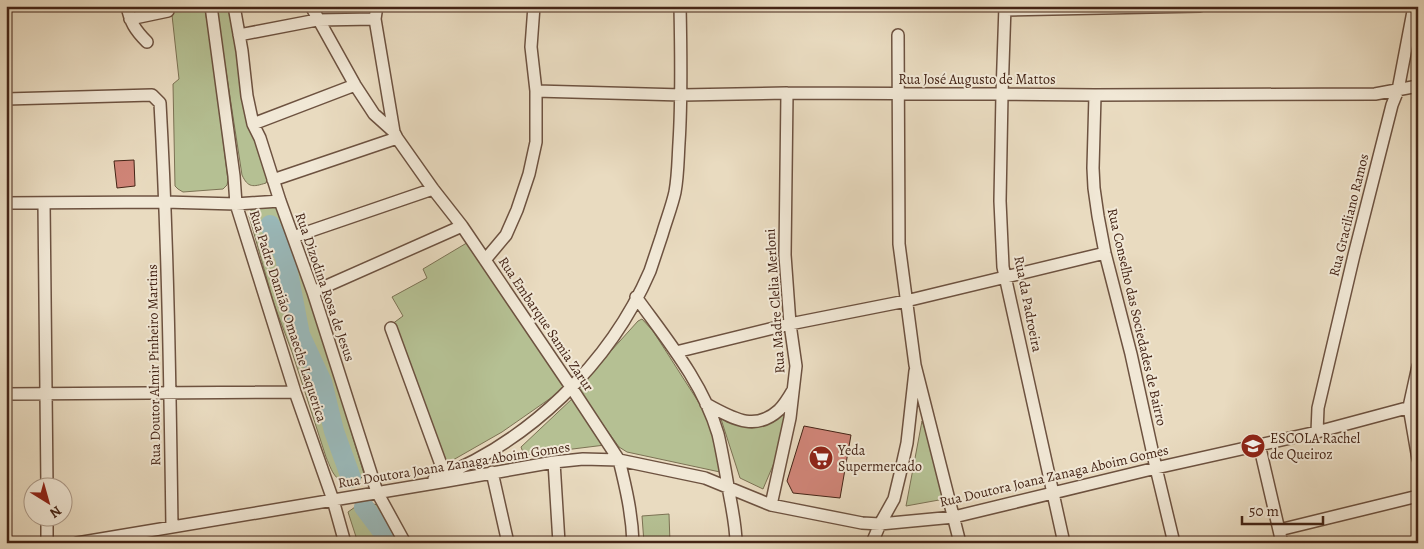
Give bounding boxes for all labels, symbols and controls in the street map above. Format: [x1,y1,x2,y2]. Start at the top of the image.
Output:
street label: Rua José Augusto de Mattos [898,70,1056,89]
street label: Rua Graciliano Ramos [1325,152,1373,278]
street label: Rua Conselho das Sociedades de Bairro [1103,206,1171,428]
street label: Rua Padre Damião Omaeche Laquerica [245,208,331,425]
street label: Rua Dizodina Rosa de Jesus [291,210,359,364]
street label: Rua Madre Clelia Merloni [760,228,790,374]
street label: Rua Embarque Samia Zarur [494,253,599,396]
street label: Rua da Padroeira [1009,254,1047,354]
street label: Rua Doutor Almir Pinheiro Martins [143,264,165,466]
place label: ESCOLA Rachel de Queiroz [1270,429,1361,464]
school or university icon: ESCOLA Rachel de Queiroz [1240,433,1266,459]
street label: Rua Doutora Joana Zanaga Aboim Gomes [337,437,571,493]
street label: Rua Doutora Joana Zanaga Aboim Gomes [938,440,1170,512]
place label: Yeda Supermercado [837,441,922,476]
supermarket icon: Yeda Supermercado [808,445,834,471]
north arrow [22,476,72,526]
scale bar [1242,494,1323,526]
text: N [46,501,65,523]
text: 50 m [1249,501,1279,521]

